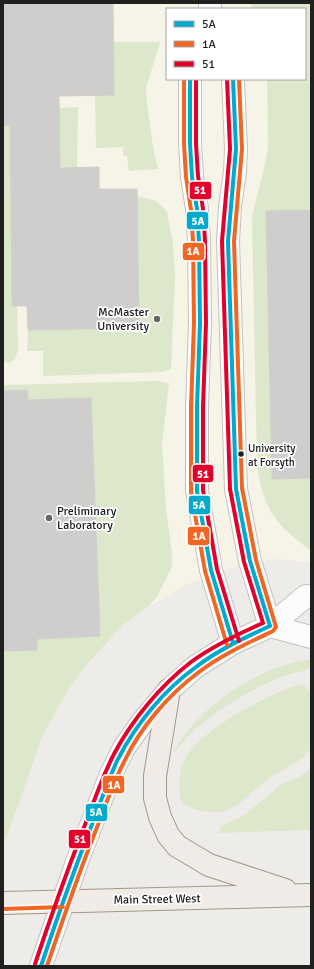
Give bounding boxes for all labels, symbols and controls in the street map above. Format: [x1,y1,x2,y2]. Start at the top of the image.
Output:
legend [166,8,306,80]
text: 5A [202,17,216,32]
text: 1A [202,37,216,52]
text: 51 [202,57,215,72]
line badge: 51 [189,181,212,200]
text: 51 [194,184,206,197]
line badge: 5A [186,211,209,230]
text: 5A [192,215,204,228]
line badge: 1A [182,242,205,261]
text: 1A [187,245,199,258]
place label: McMaster University [97,305,150,334]
marker: McMaster University [152,314,162,324]
place label: University at Forsyth [248,442,296,469]
marker: University at Forsyth [236,449,246,459]
line badge: 51 [192,464,214,483]
text: 51 [197,468,209,481]
line badge: 5A [188,495,211,515]
text: 5A [193,499,205,512]
place label: Preliminary Laboratory [57,504,117,533]
marker: Preliminary Laboratory [44,513,54,523]
line badge: 1A [187,526,210,546]
text: 1A [193,530,205,543]
line badge: 1A [102,775,125,794]
text: 1A [108,779,120,792]
line badge: 5A [85,803,108,822]
text: 5A [90,806,102,819]
line badge: 51 [68,829,91,849]
text: 51 [74,833,86,846]
street label: Main Street West [113,891,201,908]

